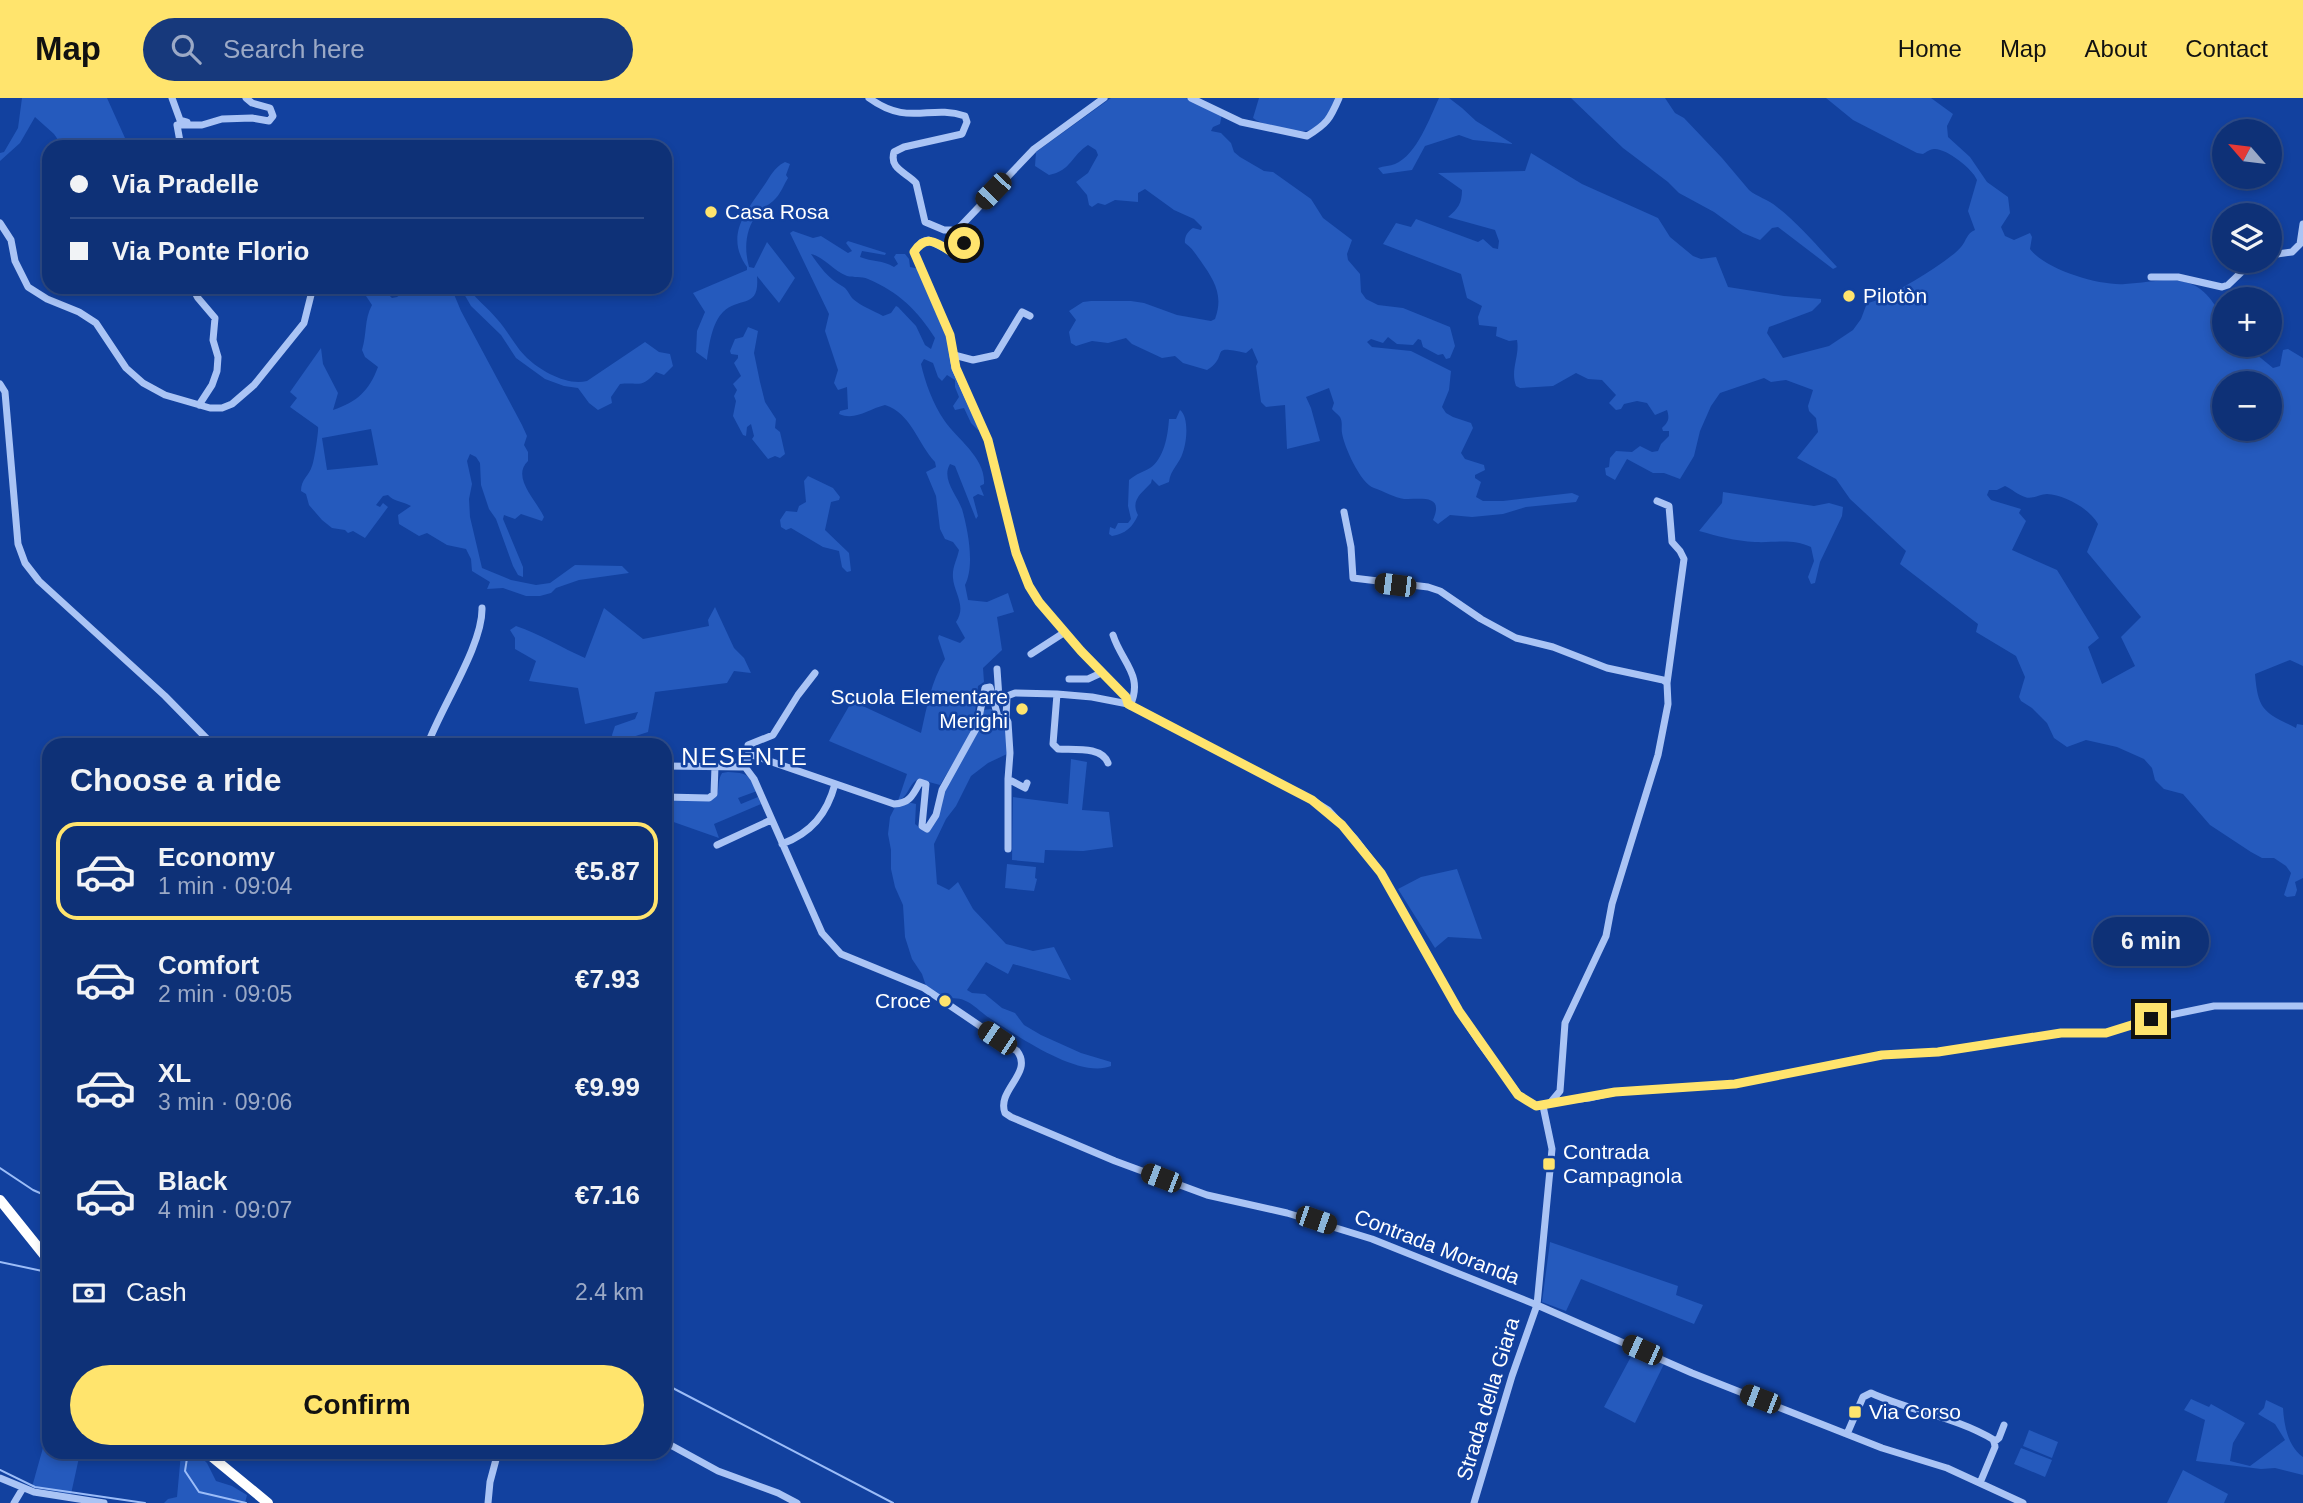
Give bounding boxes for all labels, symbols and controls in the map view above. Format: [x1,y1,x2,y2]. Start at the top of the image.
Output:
search box [143,18,633,81]
text: Map [35,30,101,67]
icon: search [167,30,205,68]
text: Search here [223,34,365,64]
text: Home [1898,35,1962,62]
text: Map [2000,35,2047,62]
text: About [2085,35,2147,62]
text: Contact [2185,35,2268,62]
north arrow [2212,119,2282,189]
map controls [2212,119,2282,441]
text: Via Pradelle [112,169,259,199]
car [971,169,1016,213]
place label: Casa Rosa [725,200,829,223]
button: layers [2212,203,2282,273]
marker: Casa Rosa [703,204,719,220]
route start [948,227,980,259]
text: Via Ponte Florio [112,236,309,266]
place label: Pilotòn [1863,284,1927,307]
button: + [2212,287,2282,357]
marker: Pilotòn [1841,288,1857,304]
button: − [2212,371,2282,441]
car [1373,572,1418,598]
place label: Scuola Elementare Merighi [831,685,1008,732]
marker: Scuola Elementare Merighi [1014,701,1030,717]
district label: NESENTE [681,743,809,770]
text: Choose a ride [70,762,282,798]
icon: car [74,840,137,903]
text: Economy [158,842,275,872]
text: €5.87 [575,856,640,886]
text: 1 min · 09:04 [158,873,292,899]
callout: 6 min [2093,918,2209,967]
text: 6 min [2121,928,2181,954]
icon: car [74,948,137,1011]
text: Comfort [158,950,259,980]
text: €7.93 [575,964,640,994]
text: 2 min · 09:05 [158,981,292,1007]
place label: Croce [875,989,931,1012]
marker: Croce [937,993,953,1009]
route end [2135,1003,2167,1035]
car [974,1018,1021,1058]
icon: car [74,1056,137,1119]
text: XL [158,1058,191,1088]
text: €9.99 [575,1072,640,1102]
text: 3 min · 09:06 [158,1089,292,1115]
place label: Contrada Campagnola [1563,1140,1682,1187]
marker: Contrada Campagnola [1541,1156,1557,1172]
car [1138,1161,1185,1195]
icon: car [74,1164,137,1227]
text: Black [158,1166,227,1196]
text: €7.16 [575,1180,640,1210]
text: 4 min · 09:07 [158,1197,292,1223]
car [1293,1203,1340,1237]
street label: Contrada Moranda [1351,1204,1523,1289]
icon: cash [70,1274,108,1312]
text: Cash [126,1277,187,1307]
text: 2.4 km [575,1279,644,1305]
street label: Strada della Giara [1452,1314,1523,1483]
car [1619,1332,1666,1368]
button: Confirm [70,1365,644,1445]
car [1737,1382,1784,1416]
place label: Via Corso [1869,1400,1961,1423]
marker: Via Corso [1847,1404,1863,1420]

